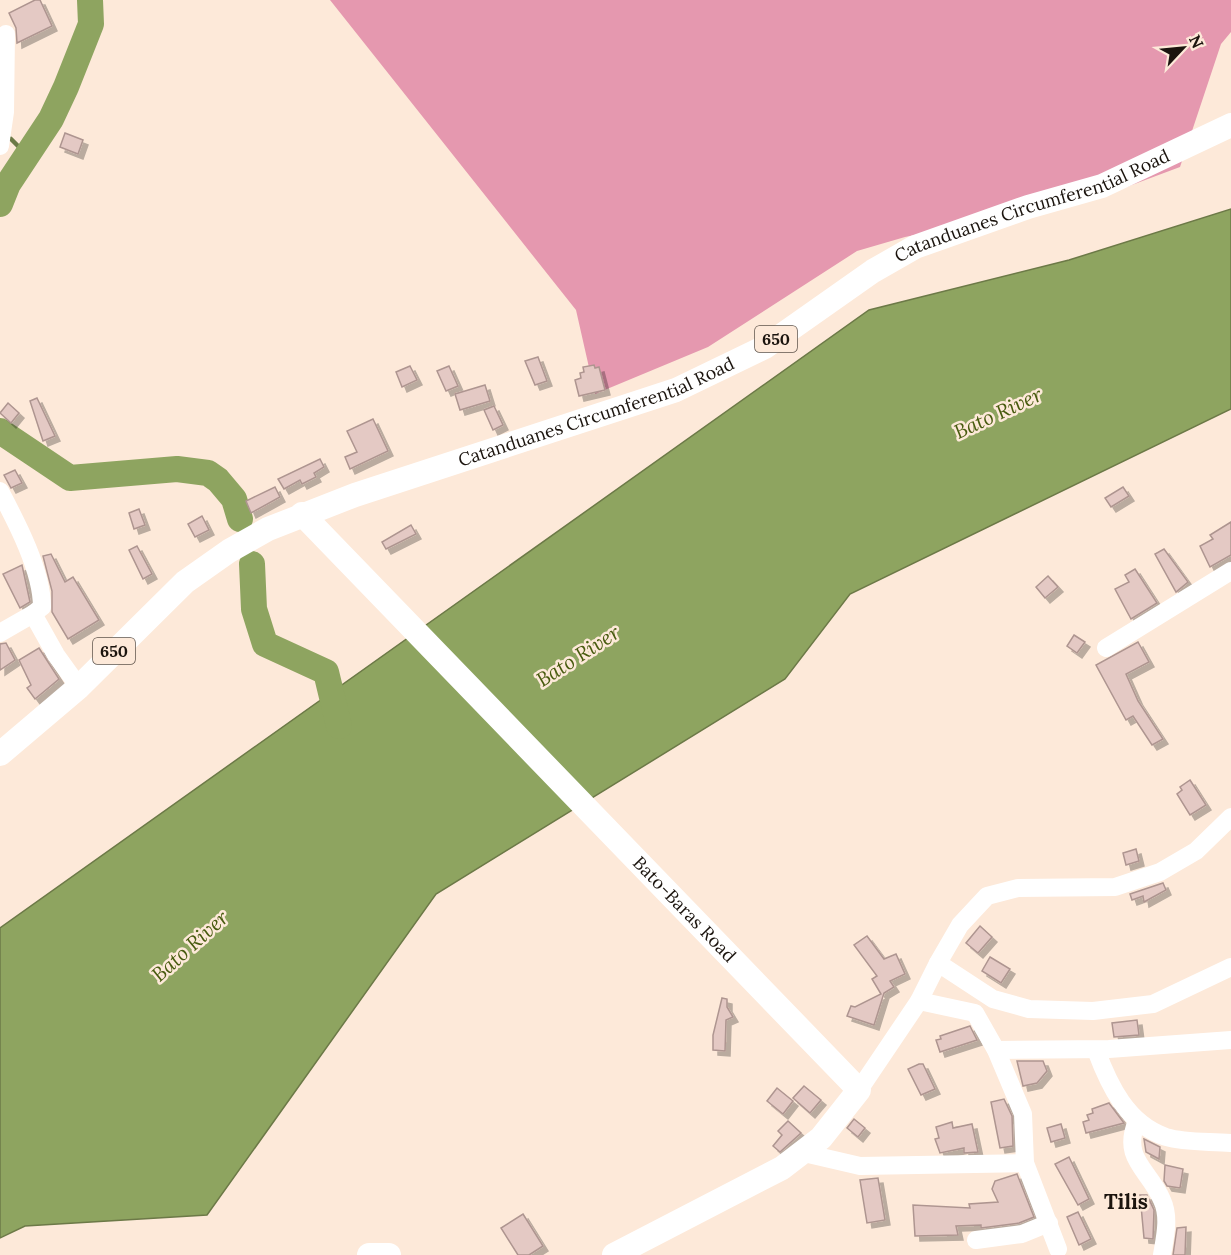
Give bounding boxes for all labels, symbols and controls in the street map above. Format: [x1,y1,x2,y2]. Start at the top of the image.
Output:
north arrow [1153,18,1213,78]
text: N [1185,31,1208,51]
street label: Catanduanes Circumferential Road [890,144,1173,267]
road number: 650 [755,326,797,352]
street label: Catanduanes Circumferential Road [455,351,738,472]
water label: Bato River [950,381,1047,444]
water label: Bato River [531,619,625,692]
road number: 650 [93,638,135,664]
street label: Bato-Baras Road [628,851,741,967]
water label: Bato River [146,904,234,987]
district label: Tilis [1104,1188,1148,1215]

